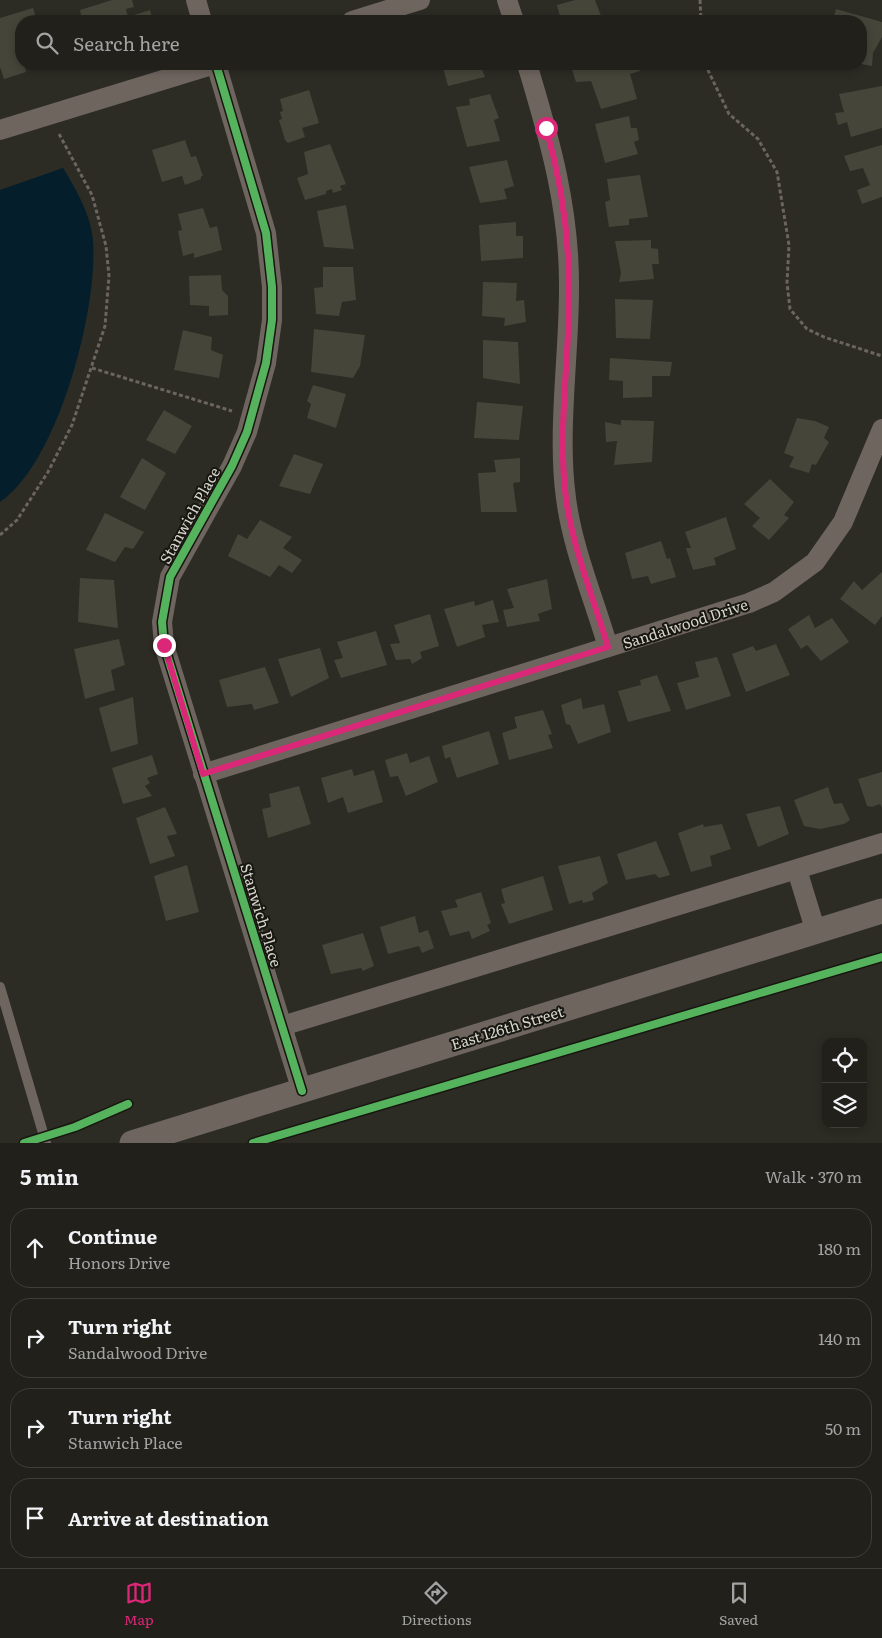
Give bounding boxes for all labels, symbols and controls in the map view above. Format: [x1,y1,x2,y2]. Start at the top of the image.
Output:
search box [15,15,867,70]
icon: search [33,29,61,57]
text: Search here [73,29,180,57]
route start [535,117,558,140]
street label: Stanwich Place [153,462,225,568]
street label: Sandalwood Drive [619,592,751,654]
route end [153,634,176,657]
street label: Stanwich Place [235,860,289,970]
street label: East 126th Street [448,999,566,1055]
map controls [822,1038,867,1128]
button: locate [822,1038,867,1083]
button: layers [822,1083,867,1128]
text: 5 min [20,1160,79,1191]
text: Walk · 370 m [765,1164,862,1188]
text: Continue [68,1222,157,1250]
icon: ahead [21,1234,49,1262]
text: 180 m [818,1236,861,1260]
text: Honors Drive [68,1250,170,1274]
text: Turn right [68,1312,172,1340]
icon: right [21,1324,49,1352]
text: 140 m [818,1326,861,1350]
text: Sandalwood Drive [68,1340,207,1364]
text: Turn right [68,1402,172,1430]
icon: right [21,1414,49,1442]
text: 50 m [825,1416,861,1440]
text: Stanwich Place [68,1430,183,1454]
icon: arrive [21,1504,49,1532]
text: Arrive at destination [68,1504,269,1532]
tab: Map [124,1579,154,1629]
tab: Directions [401,1579,471,1629]
tab: Saved [719,1579,758,1629]

